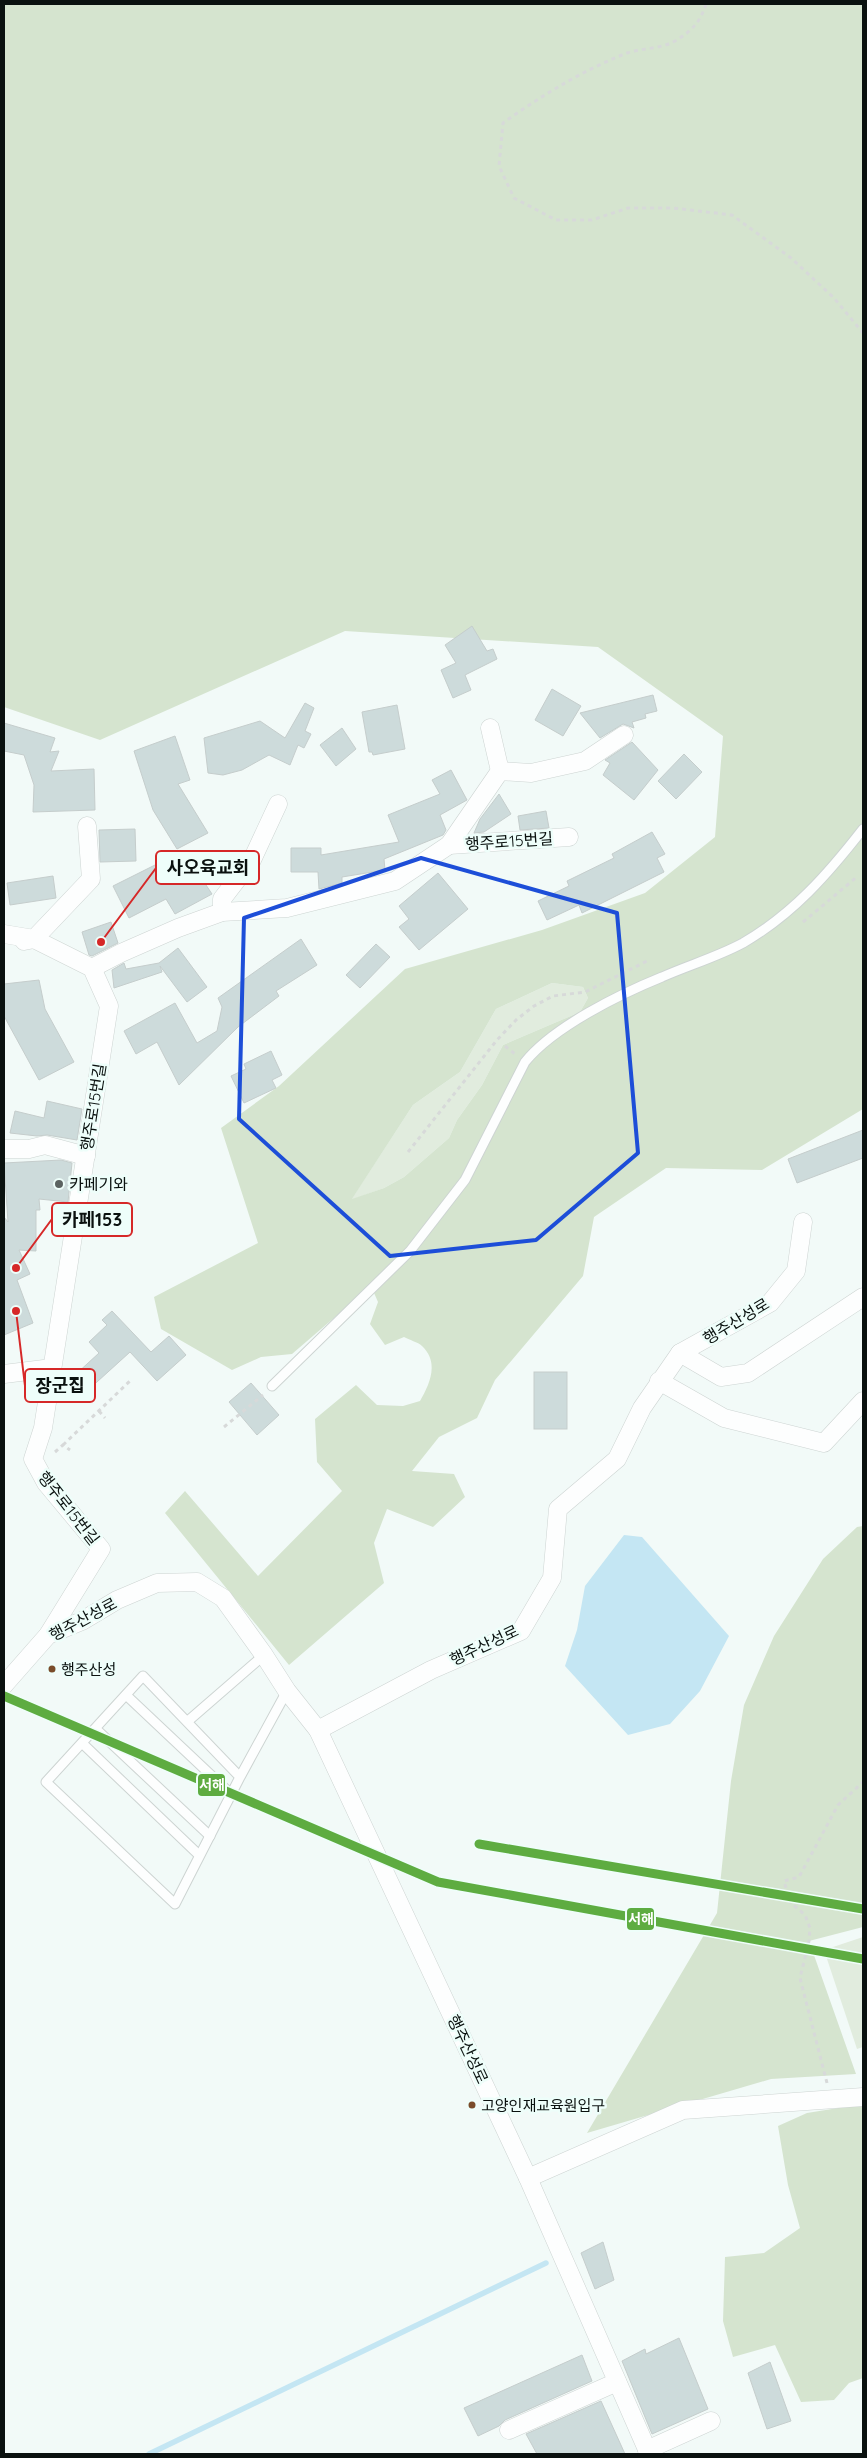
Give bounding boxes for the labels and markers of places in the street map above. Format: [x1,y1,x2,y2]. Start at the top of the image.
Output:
callout: 사오육교회 [156,851,259,884]
place label: 카페기와 [69,1174,128,1194]
marker: 카페기와 [53,1178,65,1190]
callout: 카페153 [52,1203,132,1236]
callout: 장군집 [25,1369,95,1402]
place label: 행주산성 [61,1660,116,1679]
marker: 행주산성 [47,1664,57,1674]
place label: 고양인재교육원입구 [481,2096,605,2115]
marker: 고양인재교육원입구 [467,2100,477,2110]

